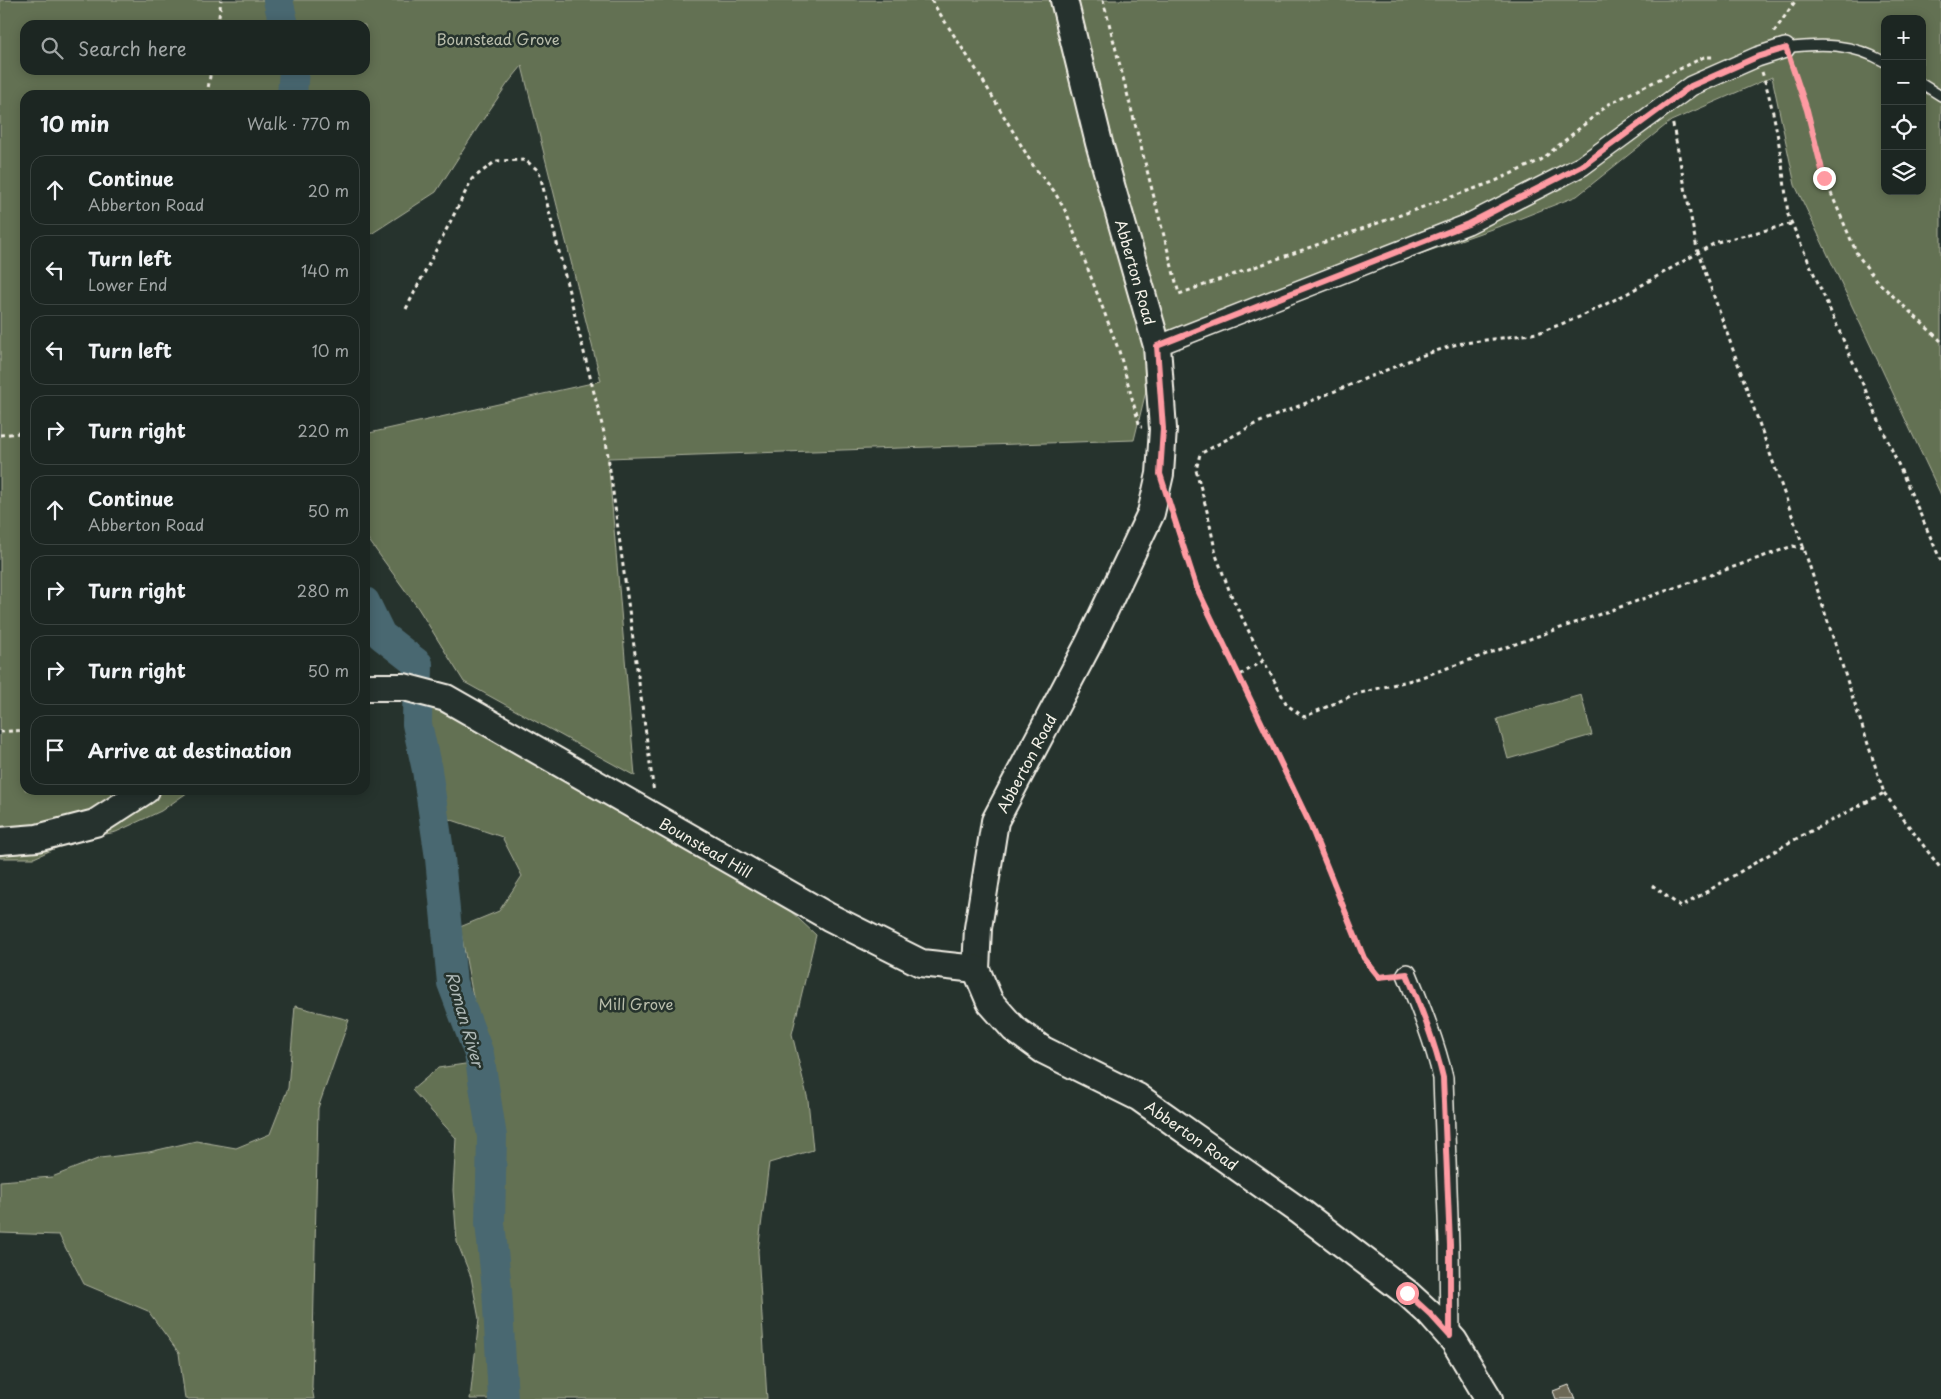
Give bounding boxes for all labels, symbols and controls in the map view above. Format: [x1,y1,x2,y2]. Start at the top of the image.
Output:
map controls [1881,15,1926,195]
button: + [1881,15,1926,60]
search box [20,20,370,75]
park label: Bounstead Grove [436,27,560,50]
icon: search [38,34,66,62]
text: Search here [78,34,187,62]
button: − [1881,60,1926,105]
button: locate [1881,105,1926,150]
text: 10 min [40,107,110,139]
text: Walk · 770 m [247,111,350,135]
button: layers [1881,150,1926,195]
text: Continue [88,164,174,192]
route end [1813,167,1836,190]
icon: ahead [41,176,69,204]
text: 20 m [308,178,349,202]
text: Abberton Road [88,192,204,216]
street label: Abberton Road [1110,216,1162,328]
text: Turn left [88,244,172,272]
icon: left [41,256,69,284]
text: 140 m [301,258,349,282]
text: Lower End [88,272,167,296]
icon: left [41,336,69,364]
text: Turn left [88,336,172,364]
text: 10 m [312,338,349,362]
icon: right [41,416,69,444]
text: Turn right [88,416,186,444]
text: 220 m [298,418,349,442]
text: Continue [88,484,174,512]
icon: ahead [41,496,69,524]
text: 50 m [308,498,349,522]
text: Abberton Road [88,512,204,536]
icon: right [41,576,69,604]
text: Turn right [88,576,186,604]
text: 280 m [297,578,349,602]
icon: right [41,656,69,684]
text: Turn right [88,656,186,684]
text: 50 m [308,658,349,682]
street label: Abberton Road [990,709,1062,817]
icon: arrive [41,736,69,764]
text: Arrive at destination [88,736,292,764]
street label: Bounstead Hill [655,811,757,883]
water label: Roman River [441,969,492,1072]
park label: Mill Grove [599,992,673,1015]
street label: Abberton Road [1141,1094,1243,1176]
route start [1396,1282,1419,1305]

